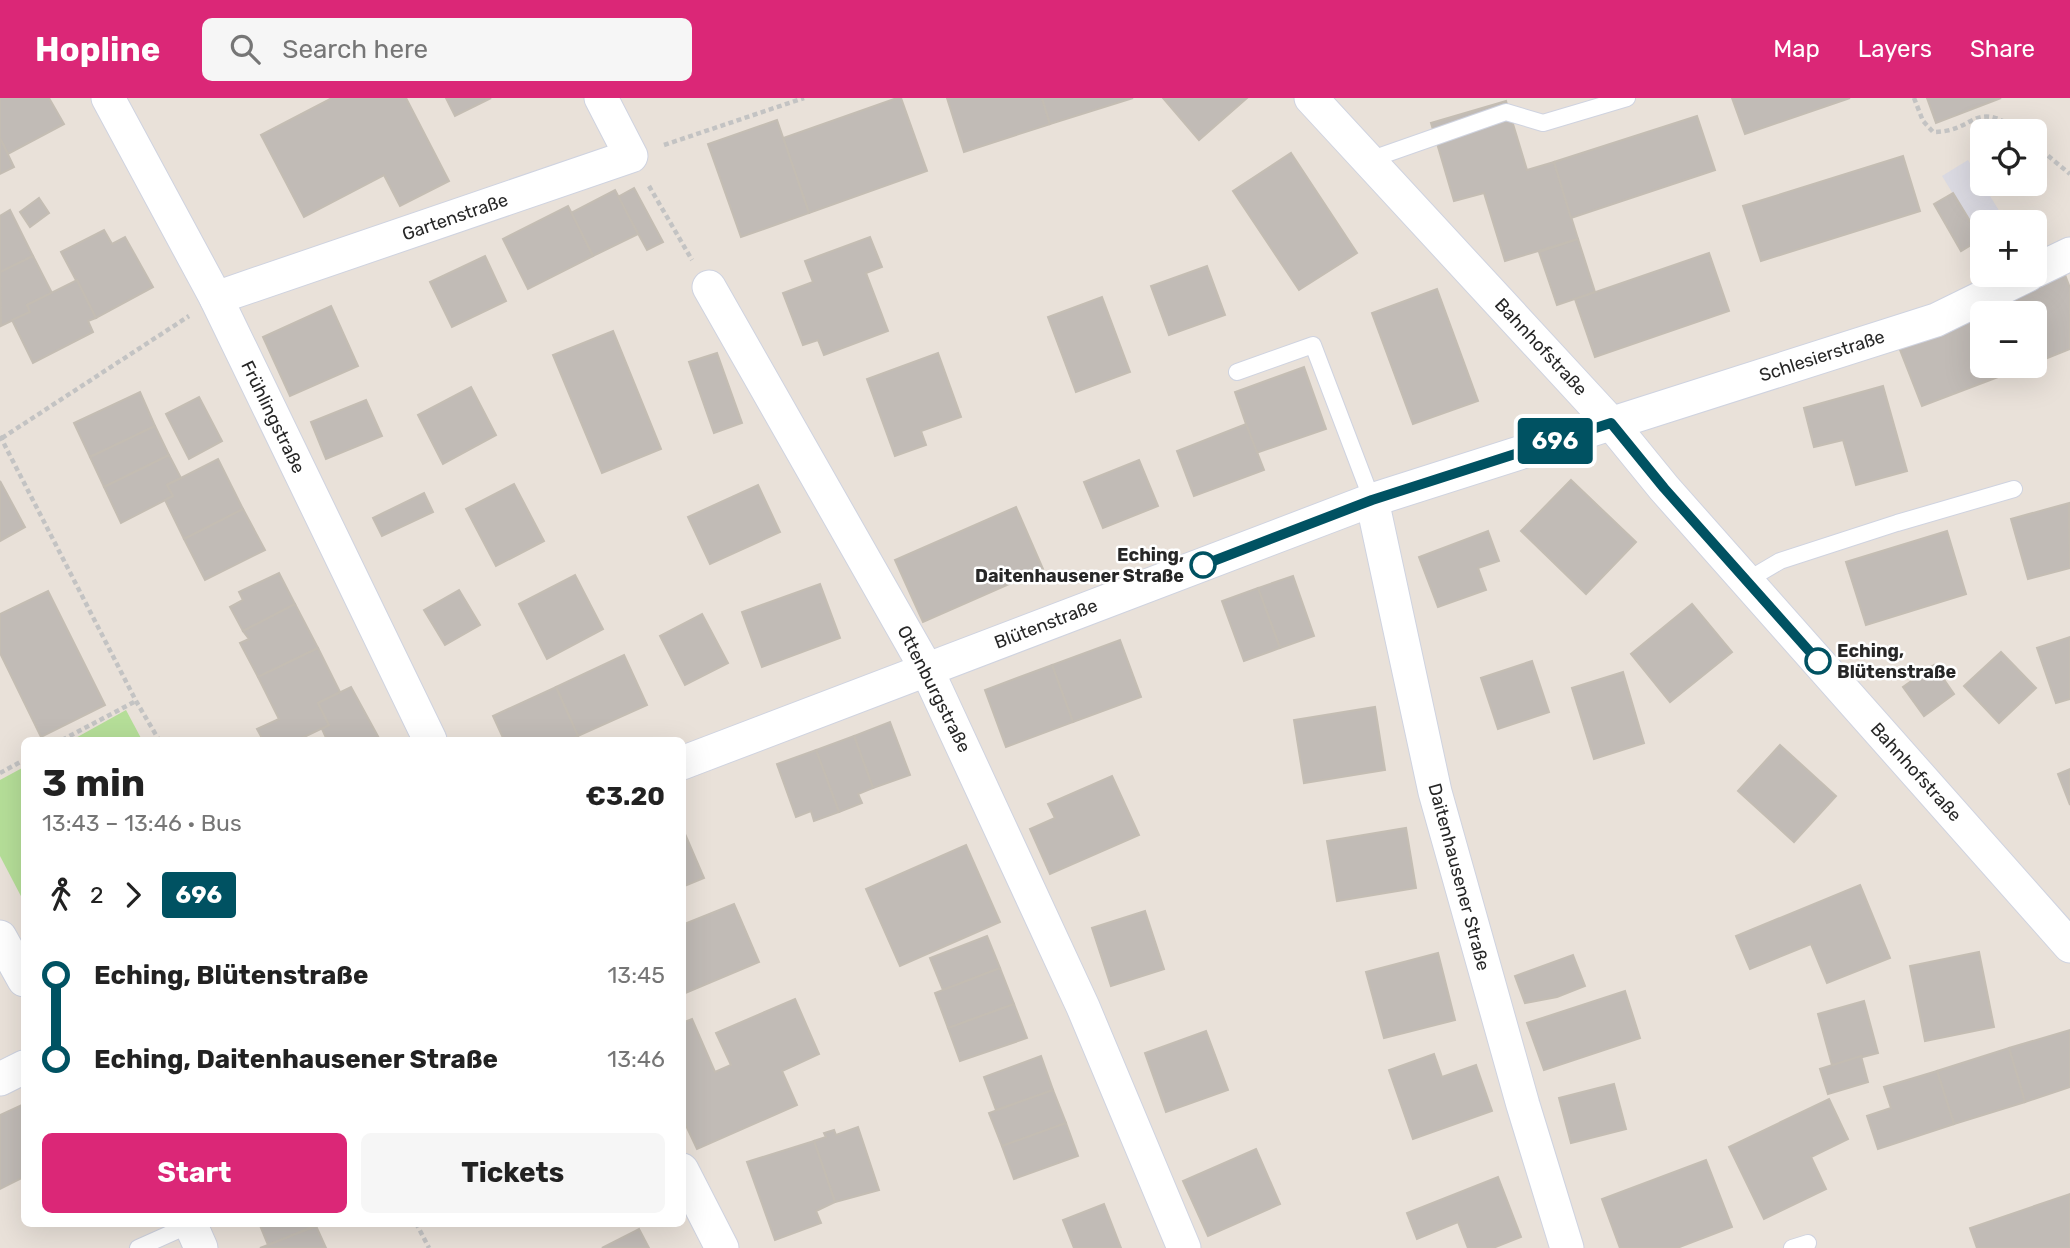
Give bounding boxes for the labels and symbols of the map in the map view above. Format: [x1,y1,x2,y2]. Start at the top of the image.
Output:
street label: Gartenstraße [399,189,511,245]
street label: Bahnhofstraße [1490,294,1592,400]
street label: Schlesierstraße [1757,325,1887,387]
street label: Frühlingstraße [236,357,310,477]
line badge: 696 [1515,418,1595,464]
place label: Eching, Daitenhausener Straße [975,544,1184,587]
marker: Eching, Daitenhausener Straße [1190,552,1216,578]
street label: Blütenstraße [991,594,1101,654]
street label: Ottenburgstraße [892,622,976,756]
place label: Eching, Blütenstraße [1837,640,1956,683]
marker: Eching, Blütenstraße [1805,648,1831,674]
street label: Bahnhofstraße [1866,718,1966,826]
street label: Daitenhausener Straße [1423,781,1495,973]

